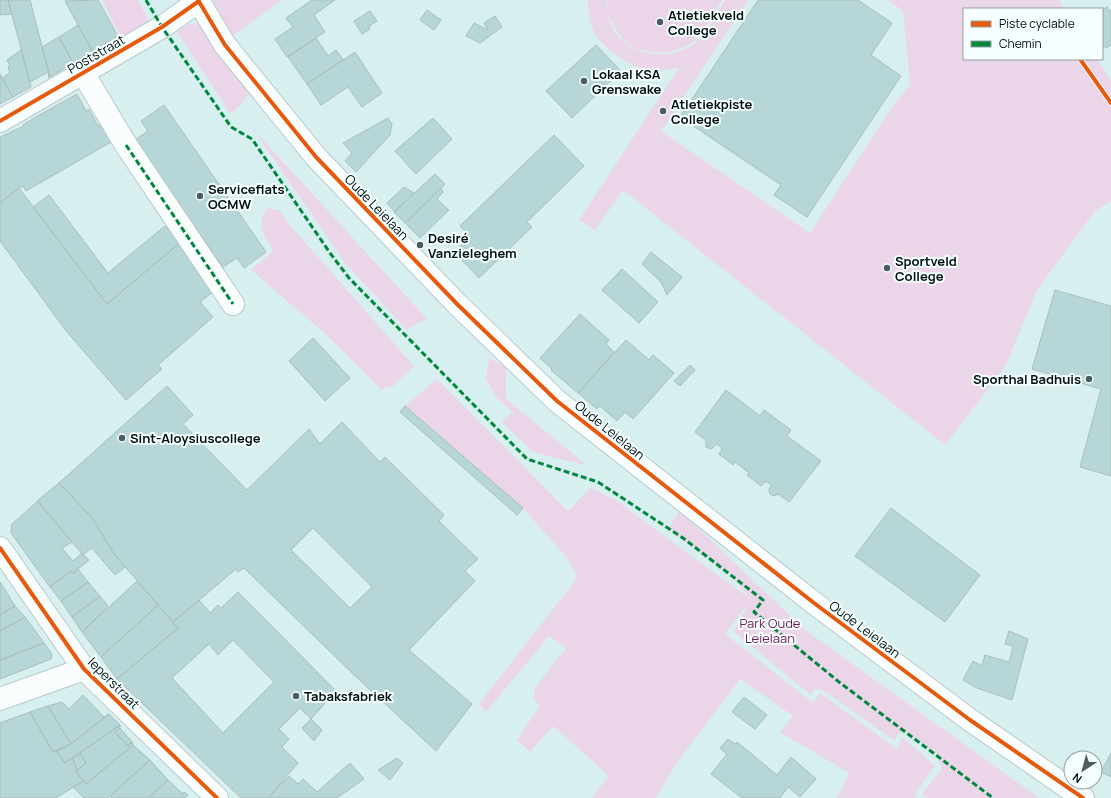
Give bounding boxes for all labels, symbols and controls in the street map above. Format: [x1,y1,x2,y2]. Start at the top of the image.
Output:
place label: Atletiekveld College [668,6,744,39]
legend [963,8,1103,60]
text: Piste cyclable [999,15,1075,32]
marker: Atletiekveld College [655,17,665,27]
street label: Poststraat [64,30,128,78]
text: Chemin [999,35,1042,52]
place label: Lokaal KSA Grenswake [592,65,662,98]
marker: Lokaal KSA Grenswake [579,76,589,86]
place label: Atletiekpiste College [671,95,753,128]
marker: Atletiekpiste College [658,106,668,116]
street label: Oude Leielaan [341,170,413,244]
place label: Serviceflats OCMW [208,180,285,213]
marker: Serviceflats OCMW [195,191,205,201]
place label: Desiré Vanzieleghem [428,229,517,262]
marker: Desiré Vanzieleghem [415,240,425,250]
place label: Sportveld College [895,252,957,285]
marker: Sportveld College [882,263,892,273]
place label: Sporthal Badhuis [973,370,1081,388]
marker: Sporthal Badhuis [1084,374,1094,384]
street label: Oude Leielaan [571,396,649,464]
place label: Sint-Aloysiuscollege [130,429,261,447]
marker: Sint-Aloysiuscollege [117,433,127,443]
street label: Oude Leielaan [826,596,904,662]
park label: Park Oude Leielaan [740,614,801,647]
street label: Ieperstraat [84,653,144,713]
place label: Tabaksfabriek [304,687,393,705]
marker: Tabaksfabriek [291,691,301,701]
north arrow [1063,750,1103,790]
text: N [1069,770,1084,787]

